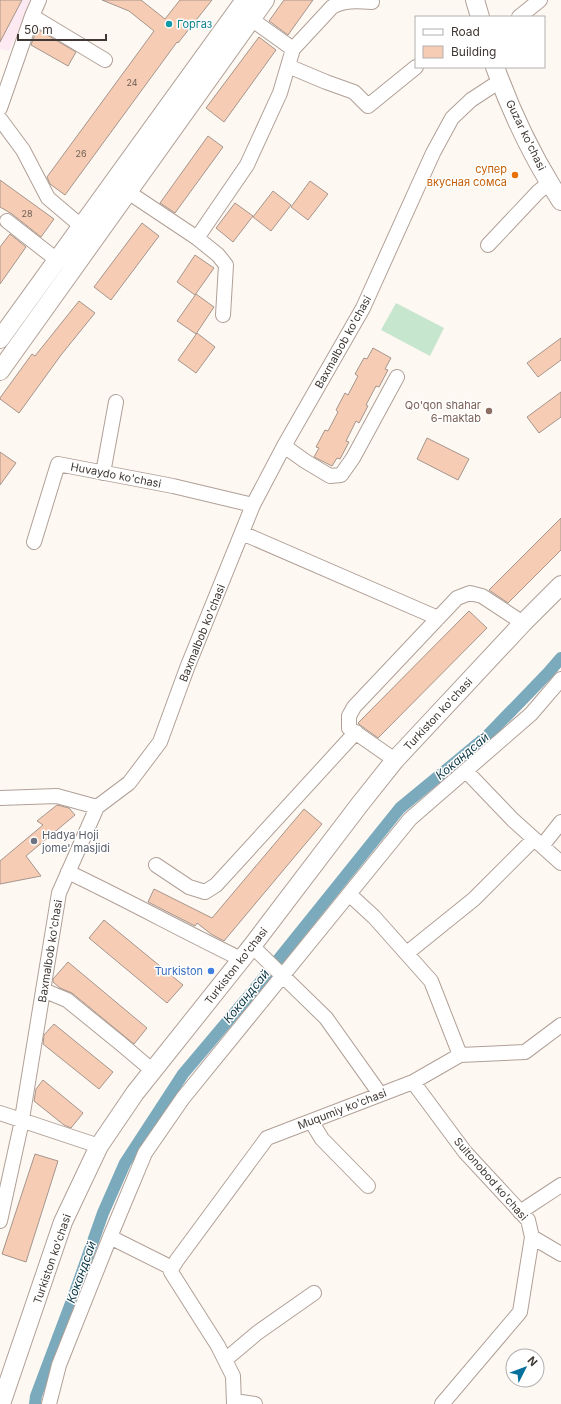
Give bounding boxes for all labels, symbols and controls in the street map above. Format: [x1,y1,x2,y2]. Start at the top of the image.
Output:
scale bar [18,16,106,42]
legend [415,16,545,68]
place label: Горгаз [177,17,212,31]
marker: Горгаз [164,19,174,29]
text: 50 m [24,22,53,37]
text: Road [451,24,480,39]
text: Building [451,44,496,59]
house number: 24 [126,77,138,88]
street label: Guzar ko'chasi [503,97,549,173]
house number: 26 [75,148,87,159]
place label: супер вкусная сомса [427,162,507,189]
marker: супер вкусная сомса [510,170,520,180]
house number: 28 [21,208,33,219]
street label: Baxmalbob ko'chasi [312,293,374,391]
place label: Qo'qon shahar 6-maktab [405,398,481,425]
marker: Qo'qon shahar 6-maktab [484,406,494,416]
street label: Huvaydo ko'chasi [70,459,162,491]
street label: Baxmalbob ko'chasi [176,582,228,684]
street label: Turkiston ko'chasi [401,675,475,753]
water label: Кокандсай [432,729,492,783]
place label: Hadya Hoji jome' masjidi [41,828,110,855]
marker: Hadya Hoji jome' masjidi [29,836,39,846]
street label: Baxmalbob ko'chasi [35,899,65,1003]
street label: Turkiston ko'chasi [202,925,270,1007]
place label: Turkiston [155,964,203,978]
marker: Turkiston [206,966,216,976]
water label: Кокандсай [220,966,272,1026]
street label: Muqumiy ko'chasi [296,1086,388,1132]
street label: Sultonobod ko'chasi [451,1135,531,1223]
street label: Turkiston ko'chasi [30,1212,74,1306]
water label: Кокандсай [63,1239,99,1305]
north arrow [505,1348,545,1388]
text: N [524,1354,540,1369]

